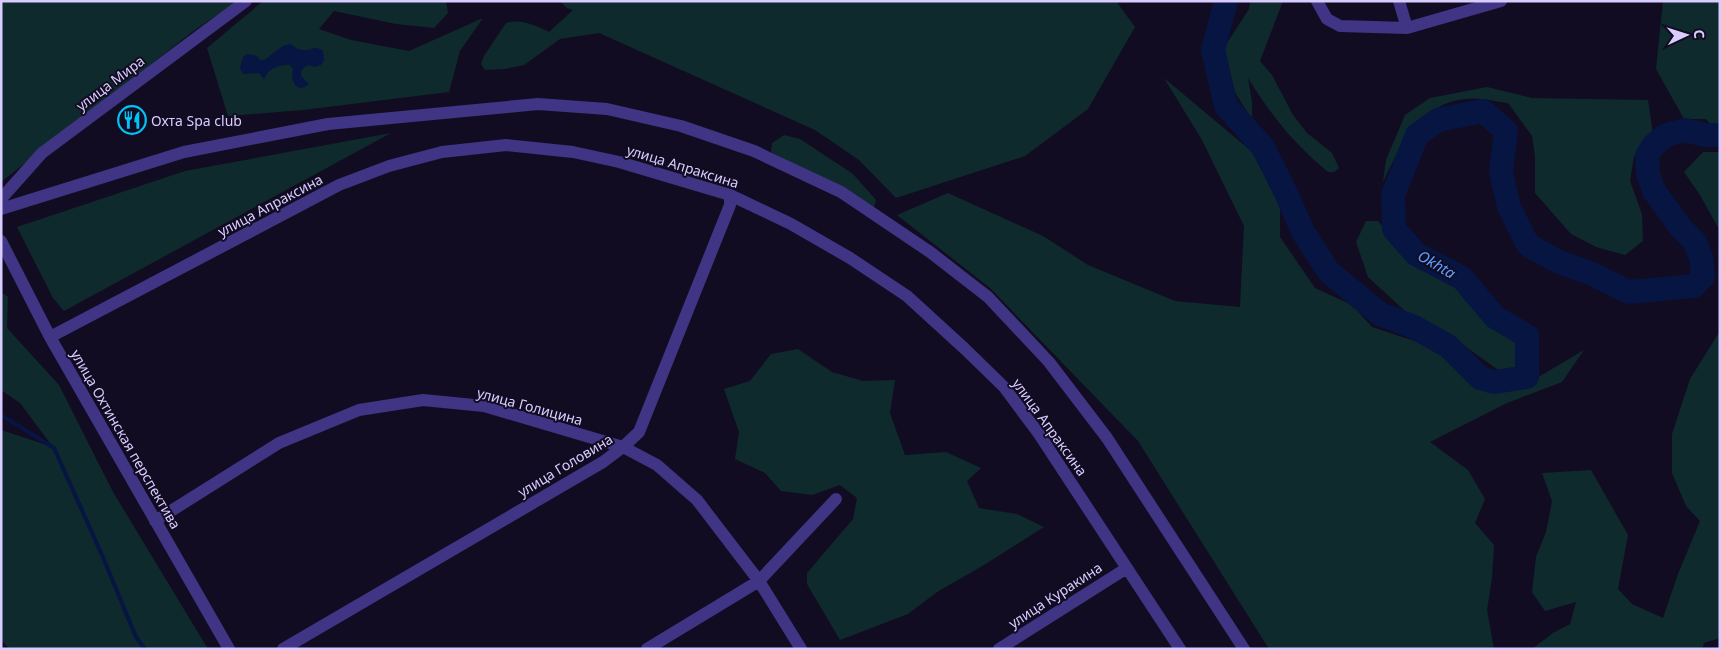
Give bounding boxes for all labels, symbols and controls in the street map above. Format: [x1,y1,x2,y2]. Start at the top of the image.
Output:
north arrow [1661,10,1711,60]
text: С [1690,29,1709,39]
street label: улица Мира [72,51,148,115]
restaurant icon: Охта Spa club [117,105,147,135]
place label: Охта Spa club [151,111,242,130]
street label: улица Апраксина [625,140,741,192]
street label: улица Апраксина [214,169,326,241]
water label: Okhta [1414,245,1460,283]
street label: улица Охтинская перспектива [67,346,185,532]
street label: улица Апраксина [1008,374,1092,480]
street label: улица Голицина [475,383,585,429]
street label: улица Головина [514,429,616,501]
street label: улица Куракина [1005,558,1105,632]

